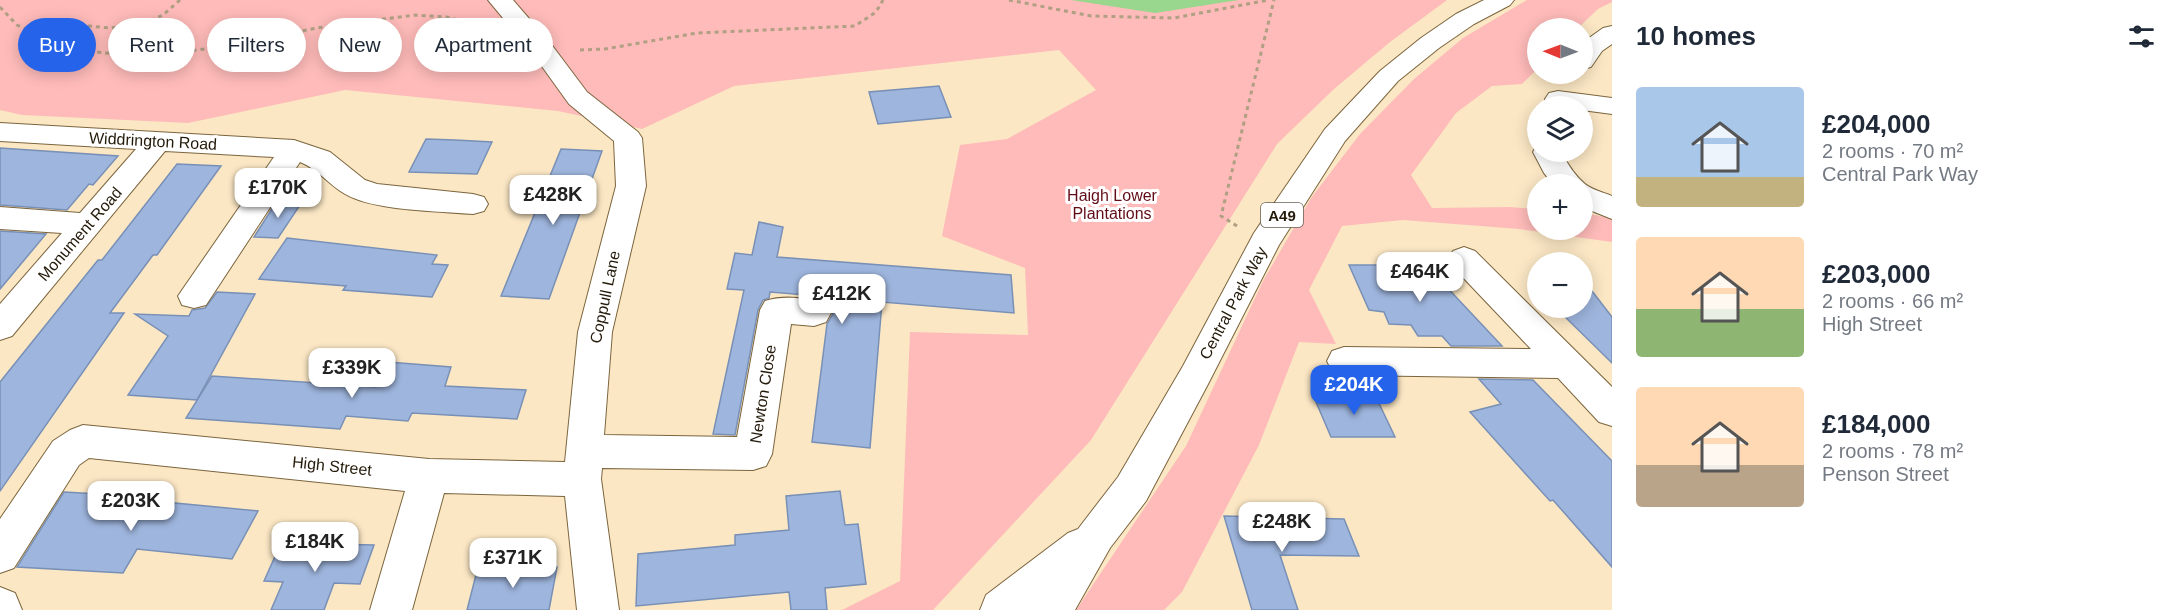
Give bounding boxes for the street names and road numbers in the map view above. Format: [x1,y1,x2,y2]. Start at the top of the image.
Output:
street label: Widdrington Road [89,129,217,153]
street label: Monument Road [35,184,125,284]
road number: A49 [1261,203,1303,227]
street label: Central Park Way [1196,244,1270,362]
street label: Coppull Lane [587,249,623,345]
street label: Newton Close [747,343,779,445]
street label: High Street [291,453,373,479]

